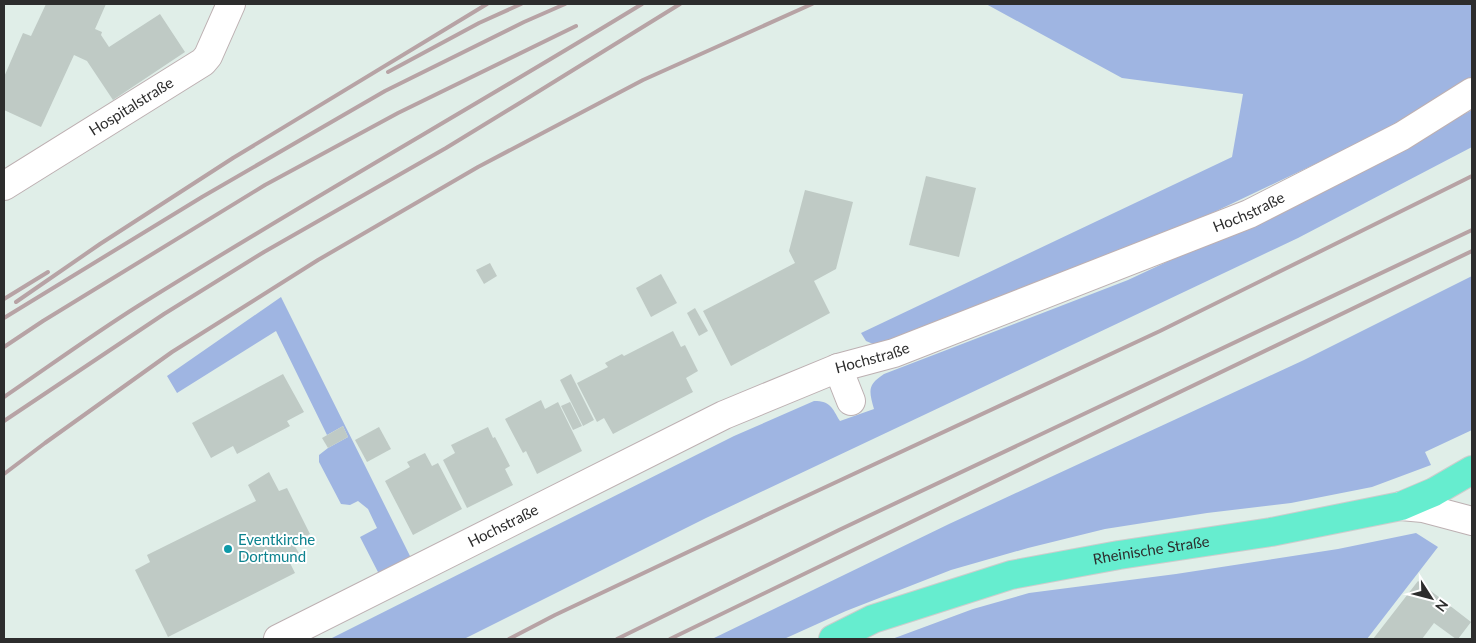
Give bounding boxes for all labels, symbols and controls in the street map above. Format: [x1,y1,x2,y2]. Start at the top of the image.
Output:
street label: Hospitalstraße [85,73,176,139]
street label: Hochstraße [1210,187,1287,235]
street label: Hochstraße [833,338,912,376]
street label: Hochstraße [464,500,541,550]
place label: Eventkirche Dortmund [238,530,315,565]
street label: Rheinische Straße [1091,531,1211,568]
marker: Eventkirche Dortmund [222,543,234,555]
north arrow [1406,573,1456,623]
text: N [1432,597,1452,615]

